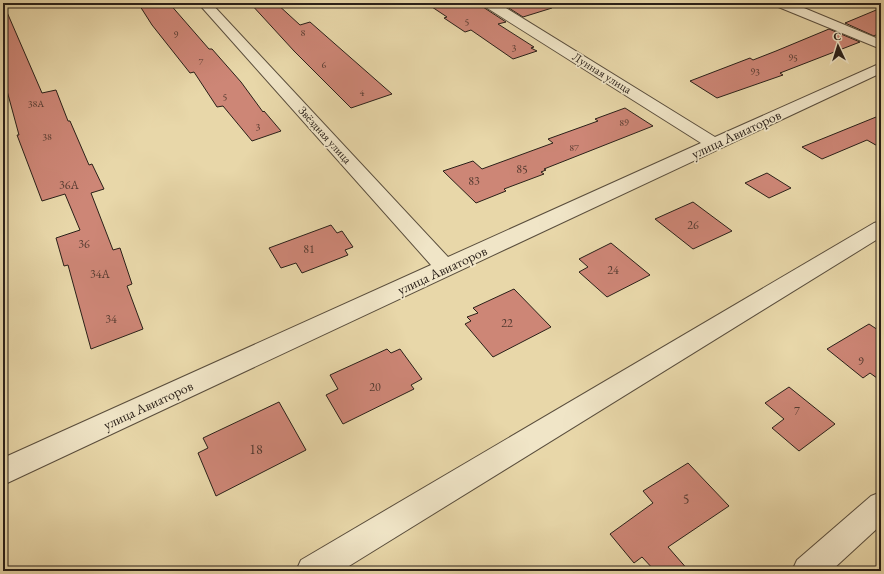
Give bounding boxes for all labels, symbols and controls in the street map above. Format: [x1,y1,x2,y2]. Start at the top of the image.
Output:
house number: 5 [465,15,470,28]
house number: 8 [301,26,306,39]
north arrow [818,26,858,66]
house number: 9 [174,28,179,41]
text: С [833,29,842,43]
house number: 3 [512,41,517,54]
street label: Лунная улица [569,48,635,98]
house number: 95 [788,51,798,64]
house number: 7 [199,55,204,68]
house number: 6 [322,58,327,71]
house number: 93 [750,65,760,78]
house number: 4 [360,86,365,99]
house number: 5 [223,90,228,103]
house number: 38А [28,97,44,110]
street label: Звёздная улица [295,103,355,167]
street label: улица Авиаторов [688,105,784,163]
house number: 89 [619,116,629,129]
house number: 3 [256,120,261,133]
house number: 38 [42,130,52,143]
house number: 87 [569,141,579,154]
house number: 85 [516,161,528,177]
house number: 83 [468,173,480,189]
house number: 36А [59,177,80,193]
house number: 26 [687,217,699,233]
house number: 36 [78,236,90,252]
house number: 81 [303,241,315,257]
street label: улица Авиаторов [394,241,490,299]
house number: 24 [607,262,619,278]
house number: 34А [90,266,111,282]
house number: 34 [105,311,117,327]
house number: 22 [501,315,513,331]
house number: 9 [858,353,864,369]
street label: улица Авиаторов [100,376,196,434]
house number: 20 [369,379,381,395]
house number: 7 [794,403,800,419]
house number: 18 [249,440,263,458]
house number: 5 [683,490,689,508]

